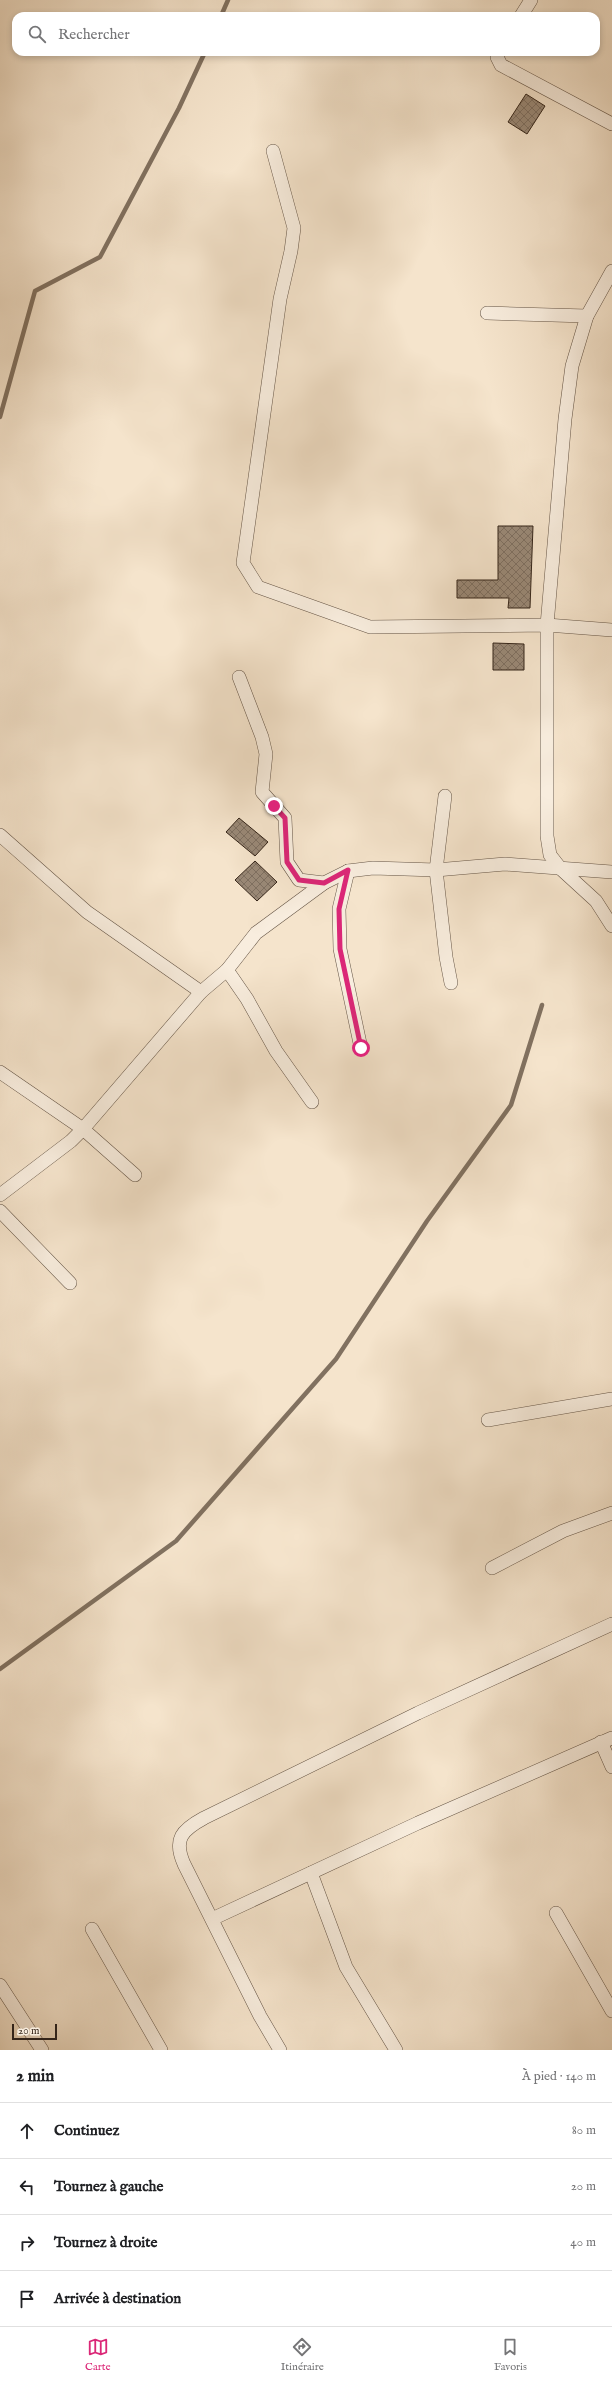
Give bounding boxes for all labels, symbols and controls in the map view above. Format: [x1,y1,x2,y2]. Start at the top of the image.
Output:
search box [12,12,600,56]
icon: search [26,23,48,45]
text: Rechercher [58,25,130,44]
route end [265,797,283,815]
route start [352,1039,370,1057]
scale bar [12,2022,57,2041]
text: 20 m [18,2024,39,2038]
text: 2 min [16,2066,54,2087]
text: À pied · 140 m [522,2068,596,2085]
icon: ahead [16,2120,38,2142]
text: Continuez [54,2121,119,2140]
text: 80 m [572,2122,596,2139]
icon: left [16,2176,38,2198]
text: Tournez à gauche [54,2177,163,2196]
text: 20 m [571,2178,596,2195]
icon: right [16,2232,38,2254]
text: Tournez à droite [54,2233,157,2252]
text: 40 m [570,2234,596,2251]
icon: arrive [16,2288,38,2310]
text: Arrivée à destination [54,2289,181,2308]
tab: Carte [85,2336,111,2374]
tab: Itinéraire [281,2336,324,2374]
tab: Favoris [494,2336,527,2374]

